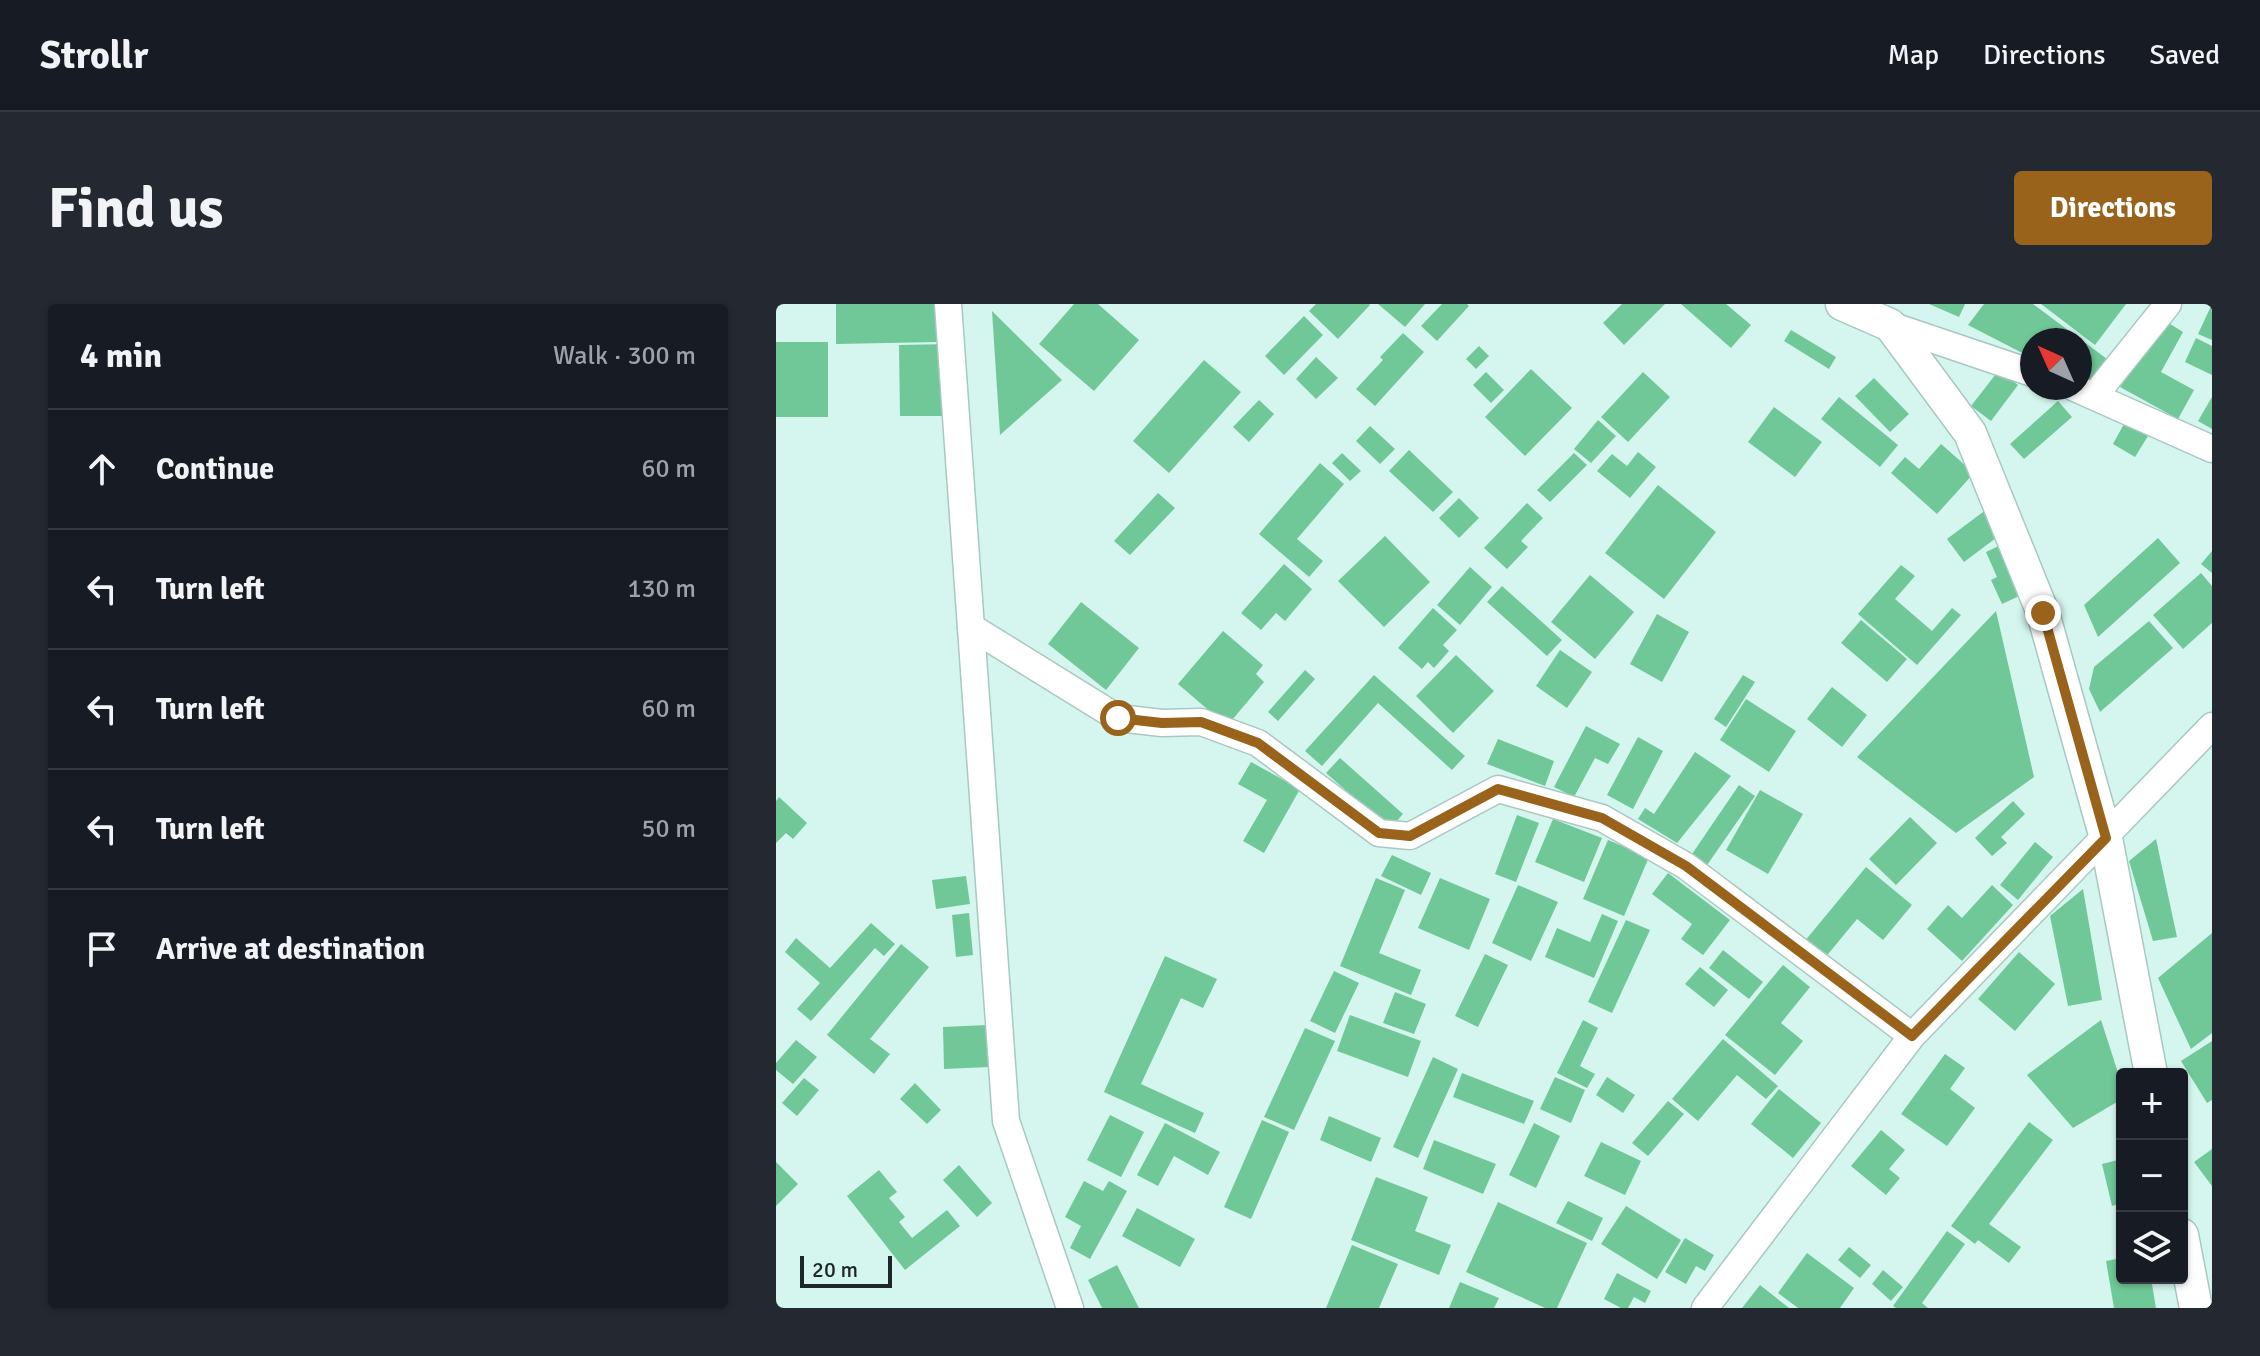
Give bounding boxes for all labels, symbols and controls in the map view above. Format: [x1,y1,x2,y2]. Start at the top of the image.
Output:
text: Strollr [40,32,148,79]
text: Map [1887,38,1939,72]
text: Directions [1983,38,2105,72]
text: Saved [2149,38,2220,72]
button: Directions [2014,171,2212,245]
text: Find us [48,174,223,243]
north arrow [2020,328,2092,400]
text: 4 min [80,335,162,377]
text: Walk · 300 m [553,340,696,372]
icon: ahead [80,447,124,491]
text: Continue [156,451,274,488]
text: 60 m [641,453,696,485]
icon: left [80,567,124,611]
text: Turn left [156,571,265,608]
text: 130 m [627,573,696,605]
route end [2025,595,2061,631]
icon: left [80,687,124,731]
text: Turn left [156,691,265,728]
text: 60 m [641,693,696,725]
route start [1100,700,1136,736]
icon: left [80,807,124,851]
text: Turn left [156,811,265,848]
text: 50 m [641,813,696,845]
icon: arrive [80,927,124,971]
text: Arrive at destination [156,931,425,968]
map controls [2116,1068,2188,1284]
button: + [2116,1068,2188,1140]
button: − [2116,1140,2188,1212]
button: layers [2116,1212,2188,1284]
scale bar [800,1252,892,1288]
text: 20 m [812,1256,858,1283]

